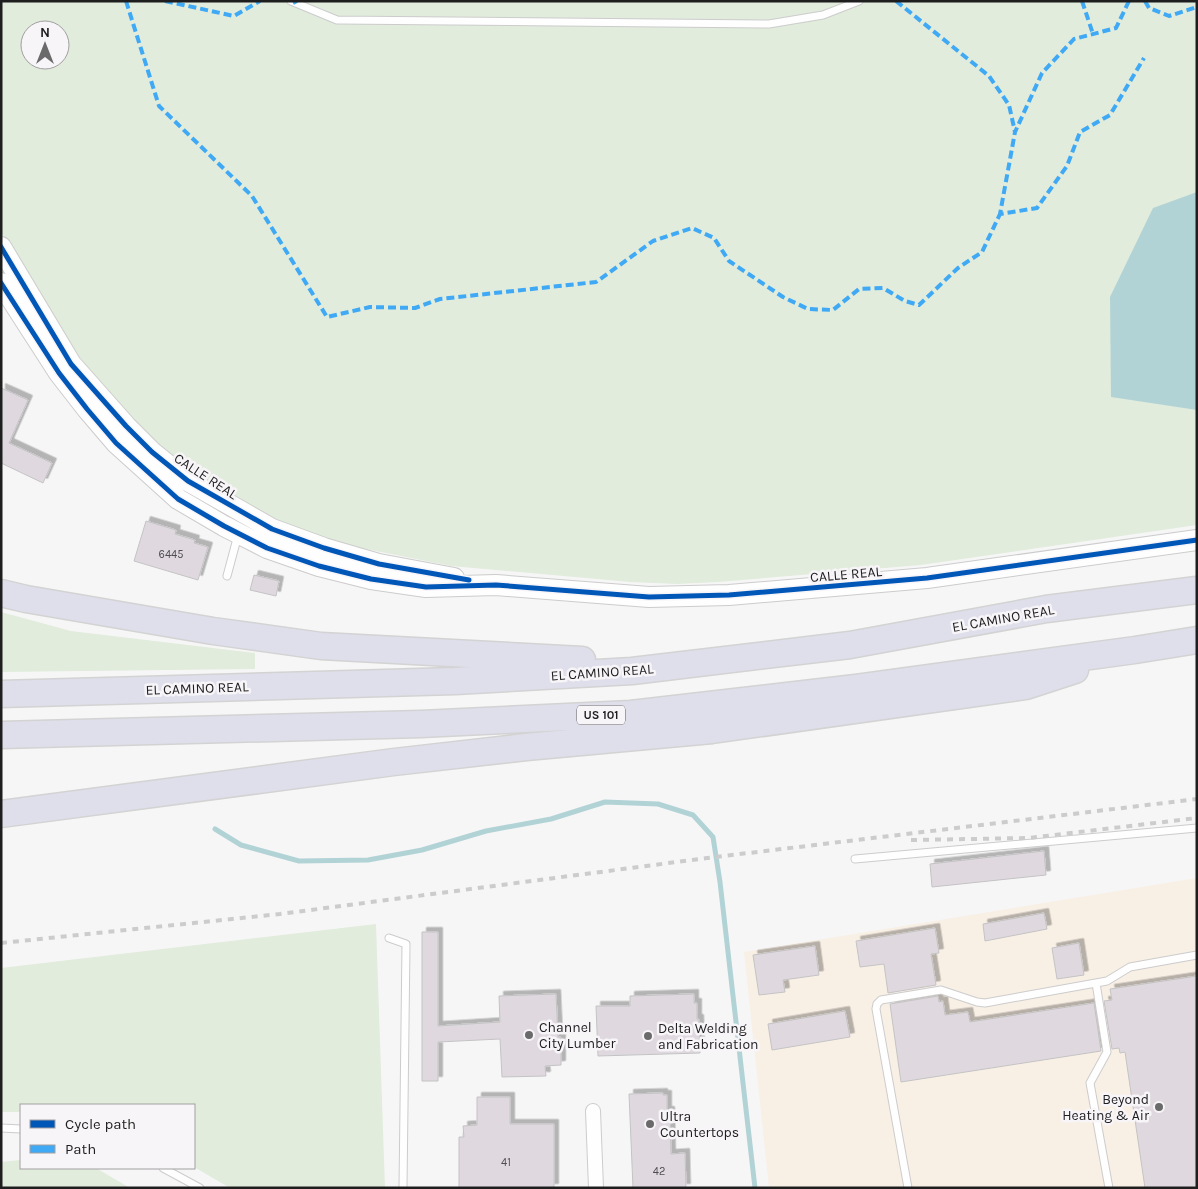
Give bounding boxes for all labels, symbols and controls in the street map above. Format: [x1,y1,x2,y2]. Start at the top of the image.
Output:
north arrow [20,20,70,70]
text: N [40,24,50,41]
street label: CALLE REAL [171,450,241,503]
house number: 6445 [159,548,183,561]
street label: CALLE REAL [809,563,883,586]
street label: EL CAMINO REAL [951,601,1056,636]
street label: EL CAMINO REAL [550,660,655,685]
street label: EL CAMINO REAL [145,678,249,699]
road number: US 101 [577,706,625,724]
place label: Channel City Lumber [539,1019,616,1052]
place label: Delta Welding and Fabrication [658,1020,758,1053]
marker: Channel City Lumber [523,1029,535,1041]
marker: Delta Welding and Fabrication [642,1030,654,1042]
place label: Beyond Heating & Air [1062,1091,1150,1124]
marker: Beyond Heating & Air [1153,1101,1165,1113]
legend [20,1104,195,1169]
place label: Ultra Countertops [660,1108,739,1141]
text: Cycle path [65,1115,136,1133]
marker: Ultra Countertops [644,1118,656,1130]
text: Path [65,1140,96,1158]
house number: 41 [501,1156,511,1169]
house number: 42 [653,1165,665,1178]

